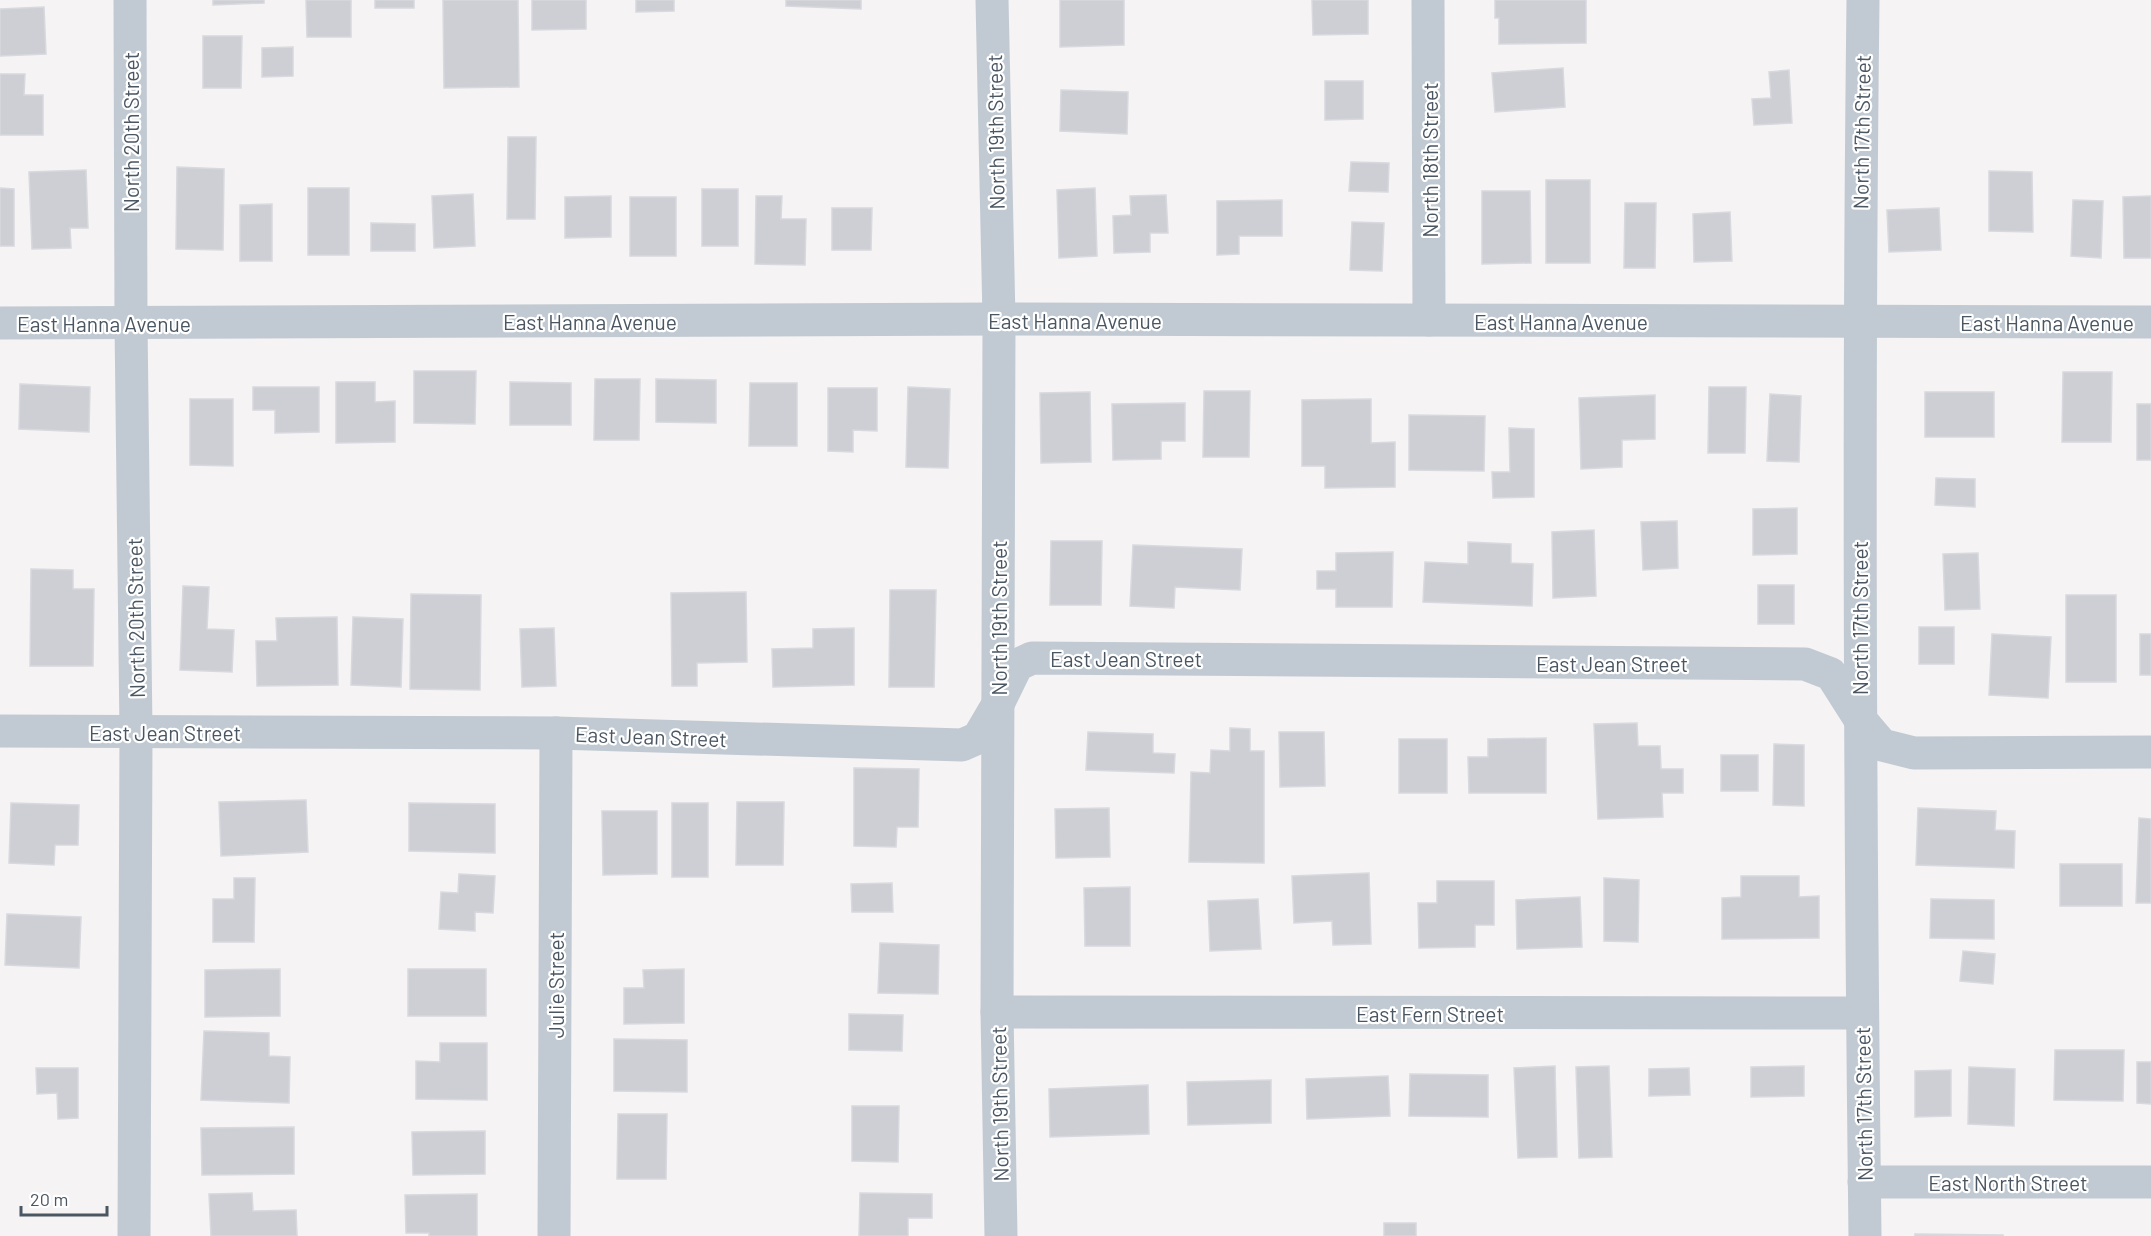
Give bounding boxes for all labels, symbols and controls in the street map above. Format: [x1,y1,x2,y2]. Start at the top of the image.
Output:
street label: North 20th Street [118,52,143,212]
street label: North 19th Street [981,54,1009,210]
street label: North 17th Street [1847,55,1875,209]
street label: North 18th Street [1417,82,1442,238]
street label: East Hanna Avenue [988,308,1162,333]
street label: East Hanna Avenue [503,309,677,334]
street label: East Hanna Avenue [1474,309,1648,334]
street label: East Hanna Avenue [1960,310,2134,335]
street label: East Hanna Avenue [17,311,191,336]
street label: North 20th Street [121,538,149,698]
street label: North 19th Street [986,540,1011,696]
street label: North 17th Street [1847,541,1872,695]
street label: East Jean Street [1050,646,1202,671]
street label: East Jean Street [1536,651,1688,676]
street label: East Jean Street [89,720,241,745]
street label: East Jean Street [575,721,727,751]
street label: Julie Street [543,932,568,1038]
street label: East Fern Street [1356,1001,1504,1026]
street label: North 19th Street [985,1026,1013,1182]
street label: North 17th Street [1849,1027,1877,1181]
street label: East North Street [1928,1170,2088,1195]
scale bar [21,1179,106,1217]
text: 20 m [30,1188,68,1210]

